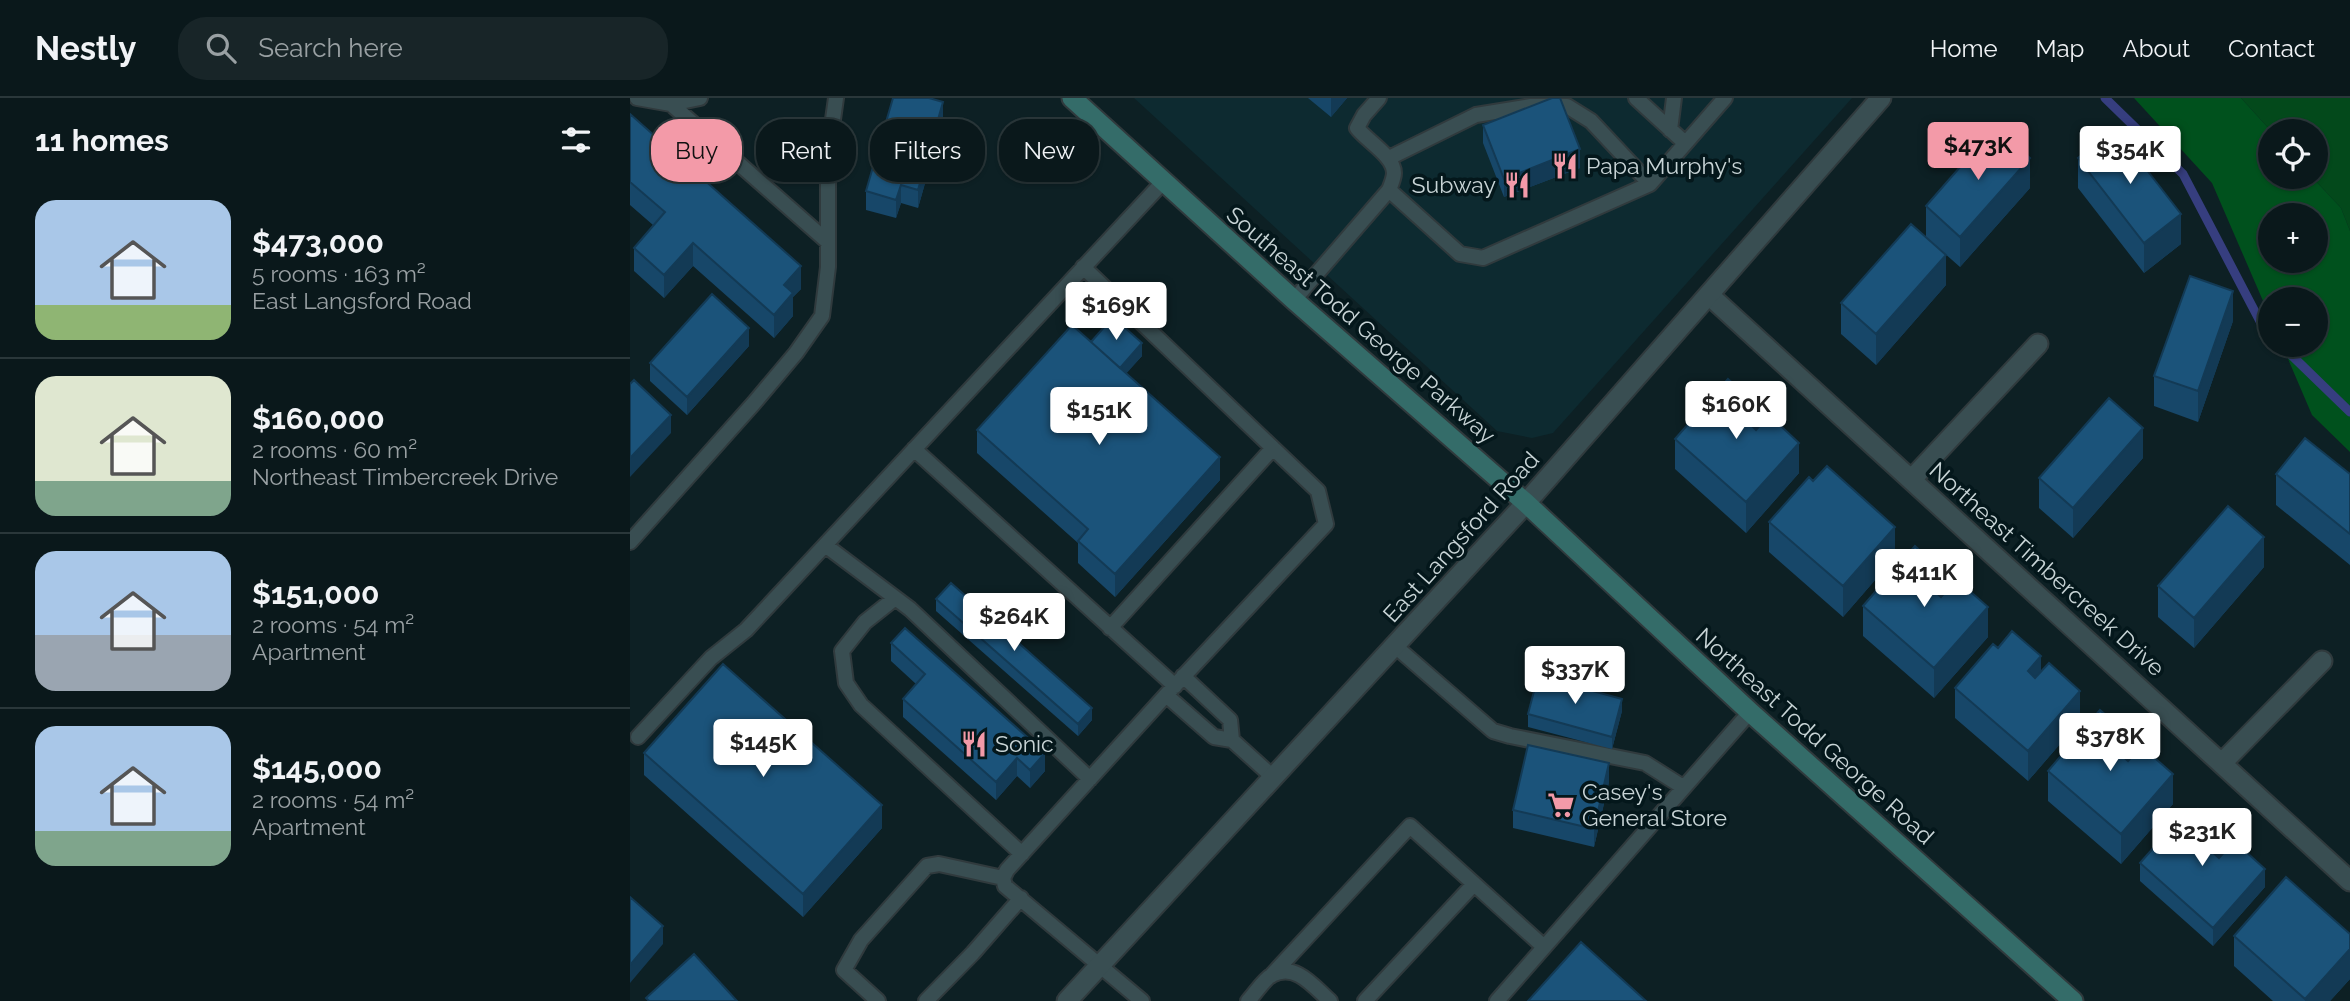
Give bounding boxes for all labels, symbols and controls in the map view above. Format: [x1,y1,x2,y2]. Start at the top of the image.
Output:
search box [178,17,668,80]
text: Nestly [35,29,136,68]
icon: search [202,29,240,67]
text: Search here [258,33,403,63]
text: Home [1930,34,1998,63]
text: Map [2036,34,2084,63]
text: About [2122,34,2190,63]
text: Contact [2228,34,2315,63]
chip: Buy [651,119,742,182]
chip: Rent [756,119,856,182]
chip: Filters [870,119,985,182]
chip: New [999,119,1099,182]
map controls [2258,119,2328,357]
button: locate [2258,119,2328,189]
icon: filters [557,121,595,159]
pin: $473K [1929,122,2027,182]
text: 11 homes [35,123,169,158]
pin: $354K [2081,126,2179,186]
text: $473K [1944,131,2012,158]
text: $354K [2096,135,2164,162]
restaurant icon: Papa Murphy's [1550,151,1580,181]
place label: Papa Murphy's [1586,152,1742,179]
restaurant icon: Subway [1502,170,1532,200]
place label: Subway [1412,171,1496,198]
street label: Southeast Todd George Parkway [1221,201,1501,449]
button: + [2258,203,2328,273]
text: $473,000 [252,225,384,260]
icon: home [91,228,175,312]
text: 5 rooms · 163 m² [252,260,426,287]
pin: $169K [1067,282,1165,342]
text: East Langsford Road [252,287,472,314]
button: − [2258,287,2328,357]
text: $169K [1082,291,1150,318]
pin: $160K [1687,382,1785,441]
pin: $151K [1050,388,1148,447]
text: $160K [1701,390,1771,417]
text: $151K [1066,396,1132,423]
text: $160,000 [252,401,385,436]
icon: home [91,404,175,488]
text: 2 rooms · 60 m² [252,436,417,463]
street label: East Langsford Road [1377,446,1544,627]
street label: Northeast Timbercreek Drive [1924,456,2170,681]
text: Northeast Timbercreek Drive [252,463,558,490]
pin: $411K [1875,550,1973,609]
text: $411K [1891,558,1957,585]
text: $151,000 [252,576,380,611]
icon: home [91,579,175,663]
pin: $264K [965,594,1063,653]
text: $264K [979,602,1049,629]
text: 2 rooms · 54 m² [252,611,414,638]
street label: Northeast Todd George Road [1691,622,1940,849]
text: Apartment [252,638,366,665]
pin: $337K [1526,646,1624,706]
text: $337K [1541,655,1609,682]
pin: $378K [2061,714,2159,773]
pin: $145K [714,720,812,779]
text: $378K [2075,722,2145,749]
text: $145K [729,728,797,755]
restaurant icon: Sonic [959,729,989,759]
place label: Sonic [995,730,1054,757]
text: $145,000 [252,751,382,786]
icon: home [91,754,175,838]
place label: Casey's General Store [1582,778,1727,831]
text: 2 rooms · 54 m² [252,786,414,813]
supermarket icon: Casey's General Store [1546,790,1576,820]
pin: $231K [2153,808,2251,868]
text: Apartment [252,813,366,840]
text: $231K [2168,817,2236,844]

